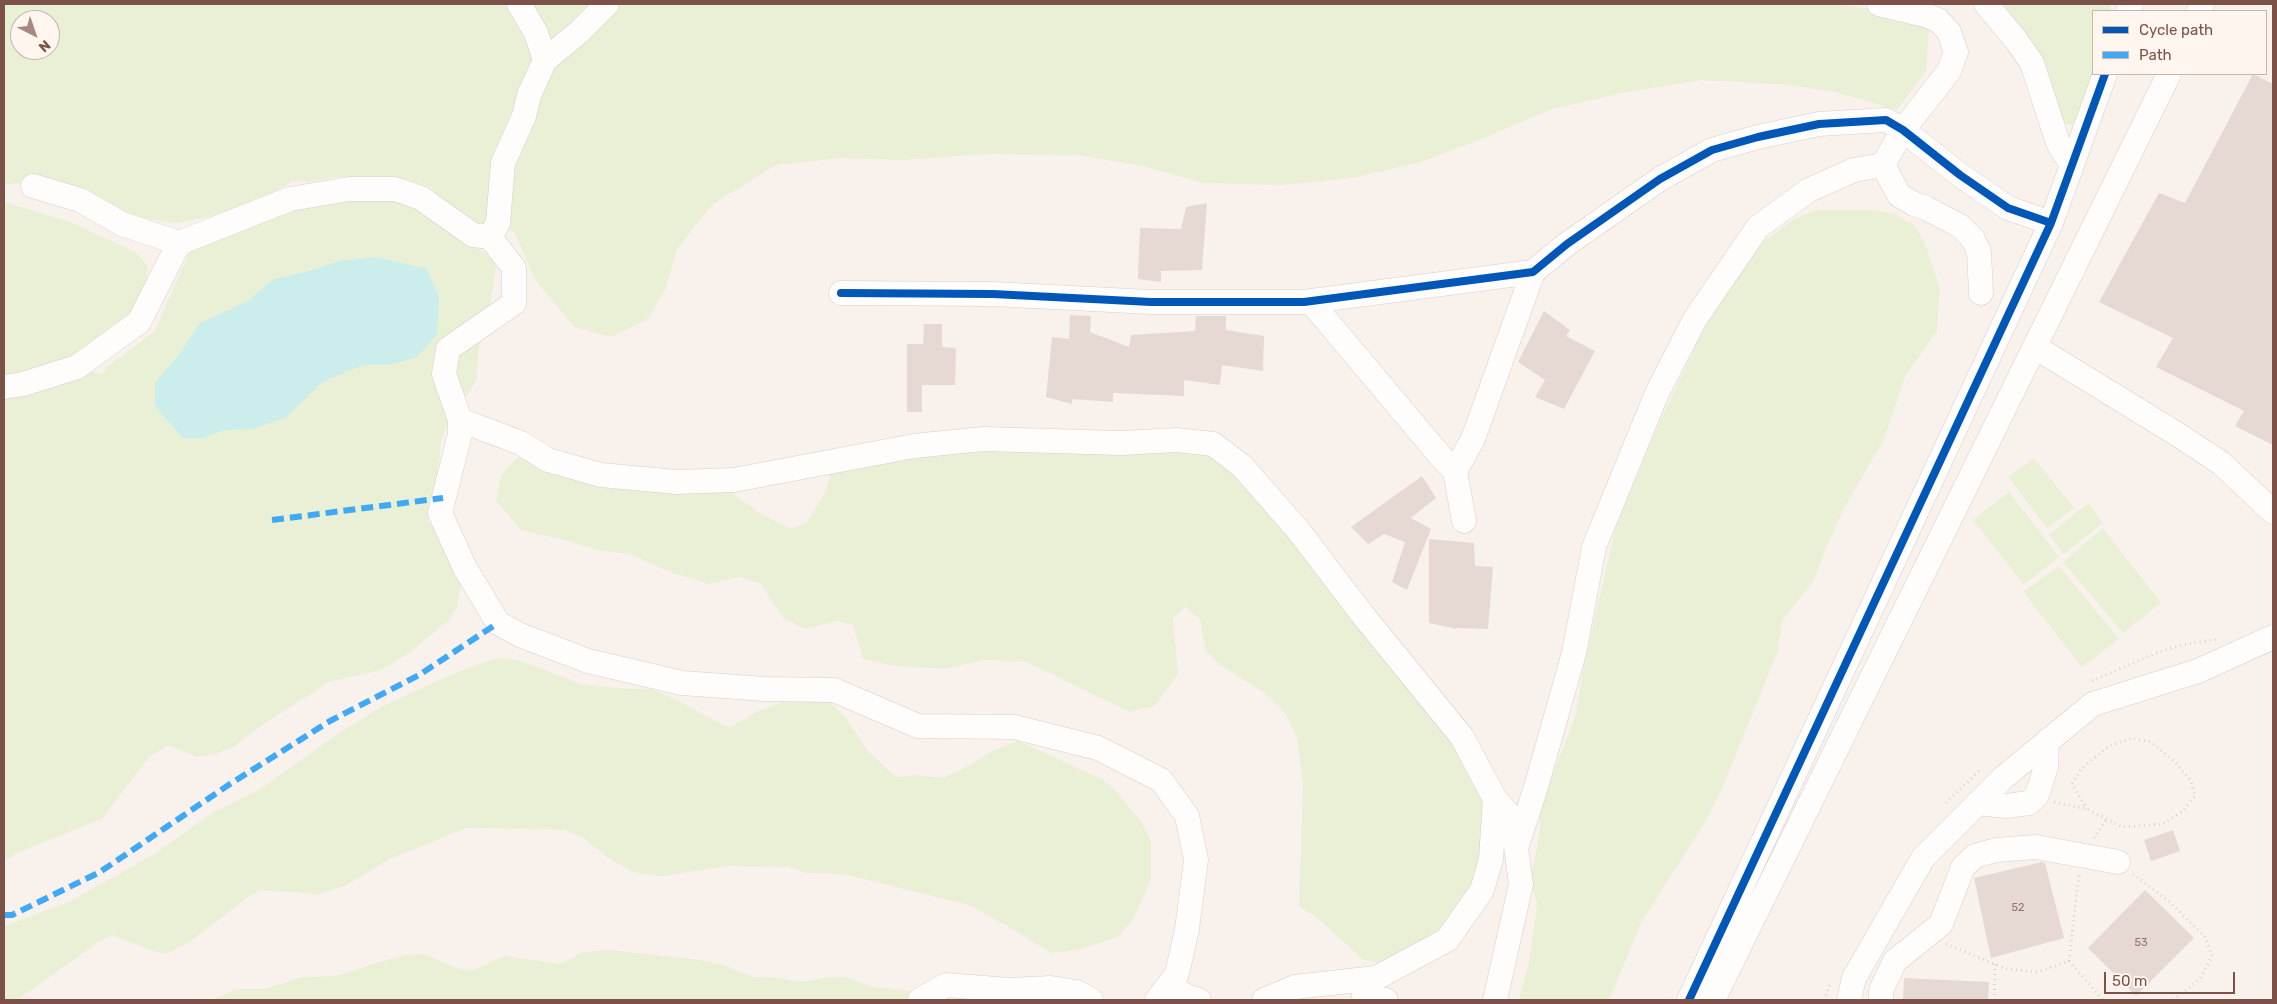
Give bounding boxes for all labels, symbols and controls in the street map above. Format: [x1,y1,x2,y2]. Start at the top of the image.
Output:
north arrow [10,10,60,60]
legend [2092,10,2267,75]
text: Cycle path [2139,21,2213,39]
text: N [35,36,54,56]
text: Path [2139,46,2172,64]
house number: 52 [2012,901,2024,915]
house number: 53 [2134,936,2148,950]
scale bar [2107,962,2238,994]
text: 50 m [2112,972,2147,990]

